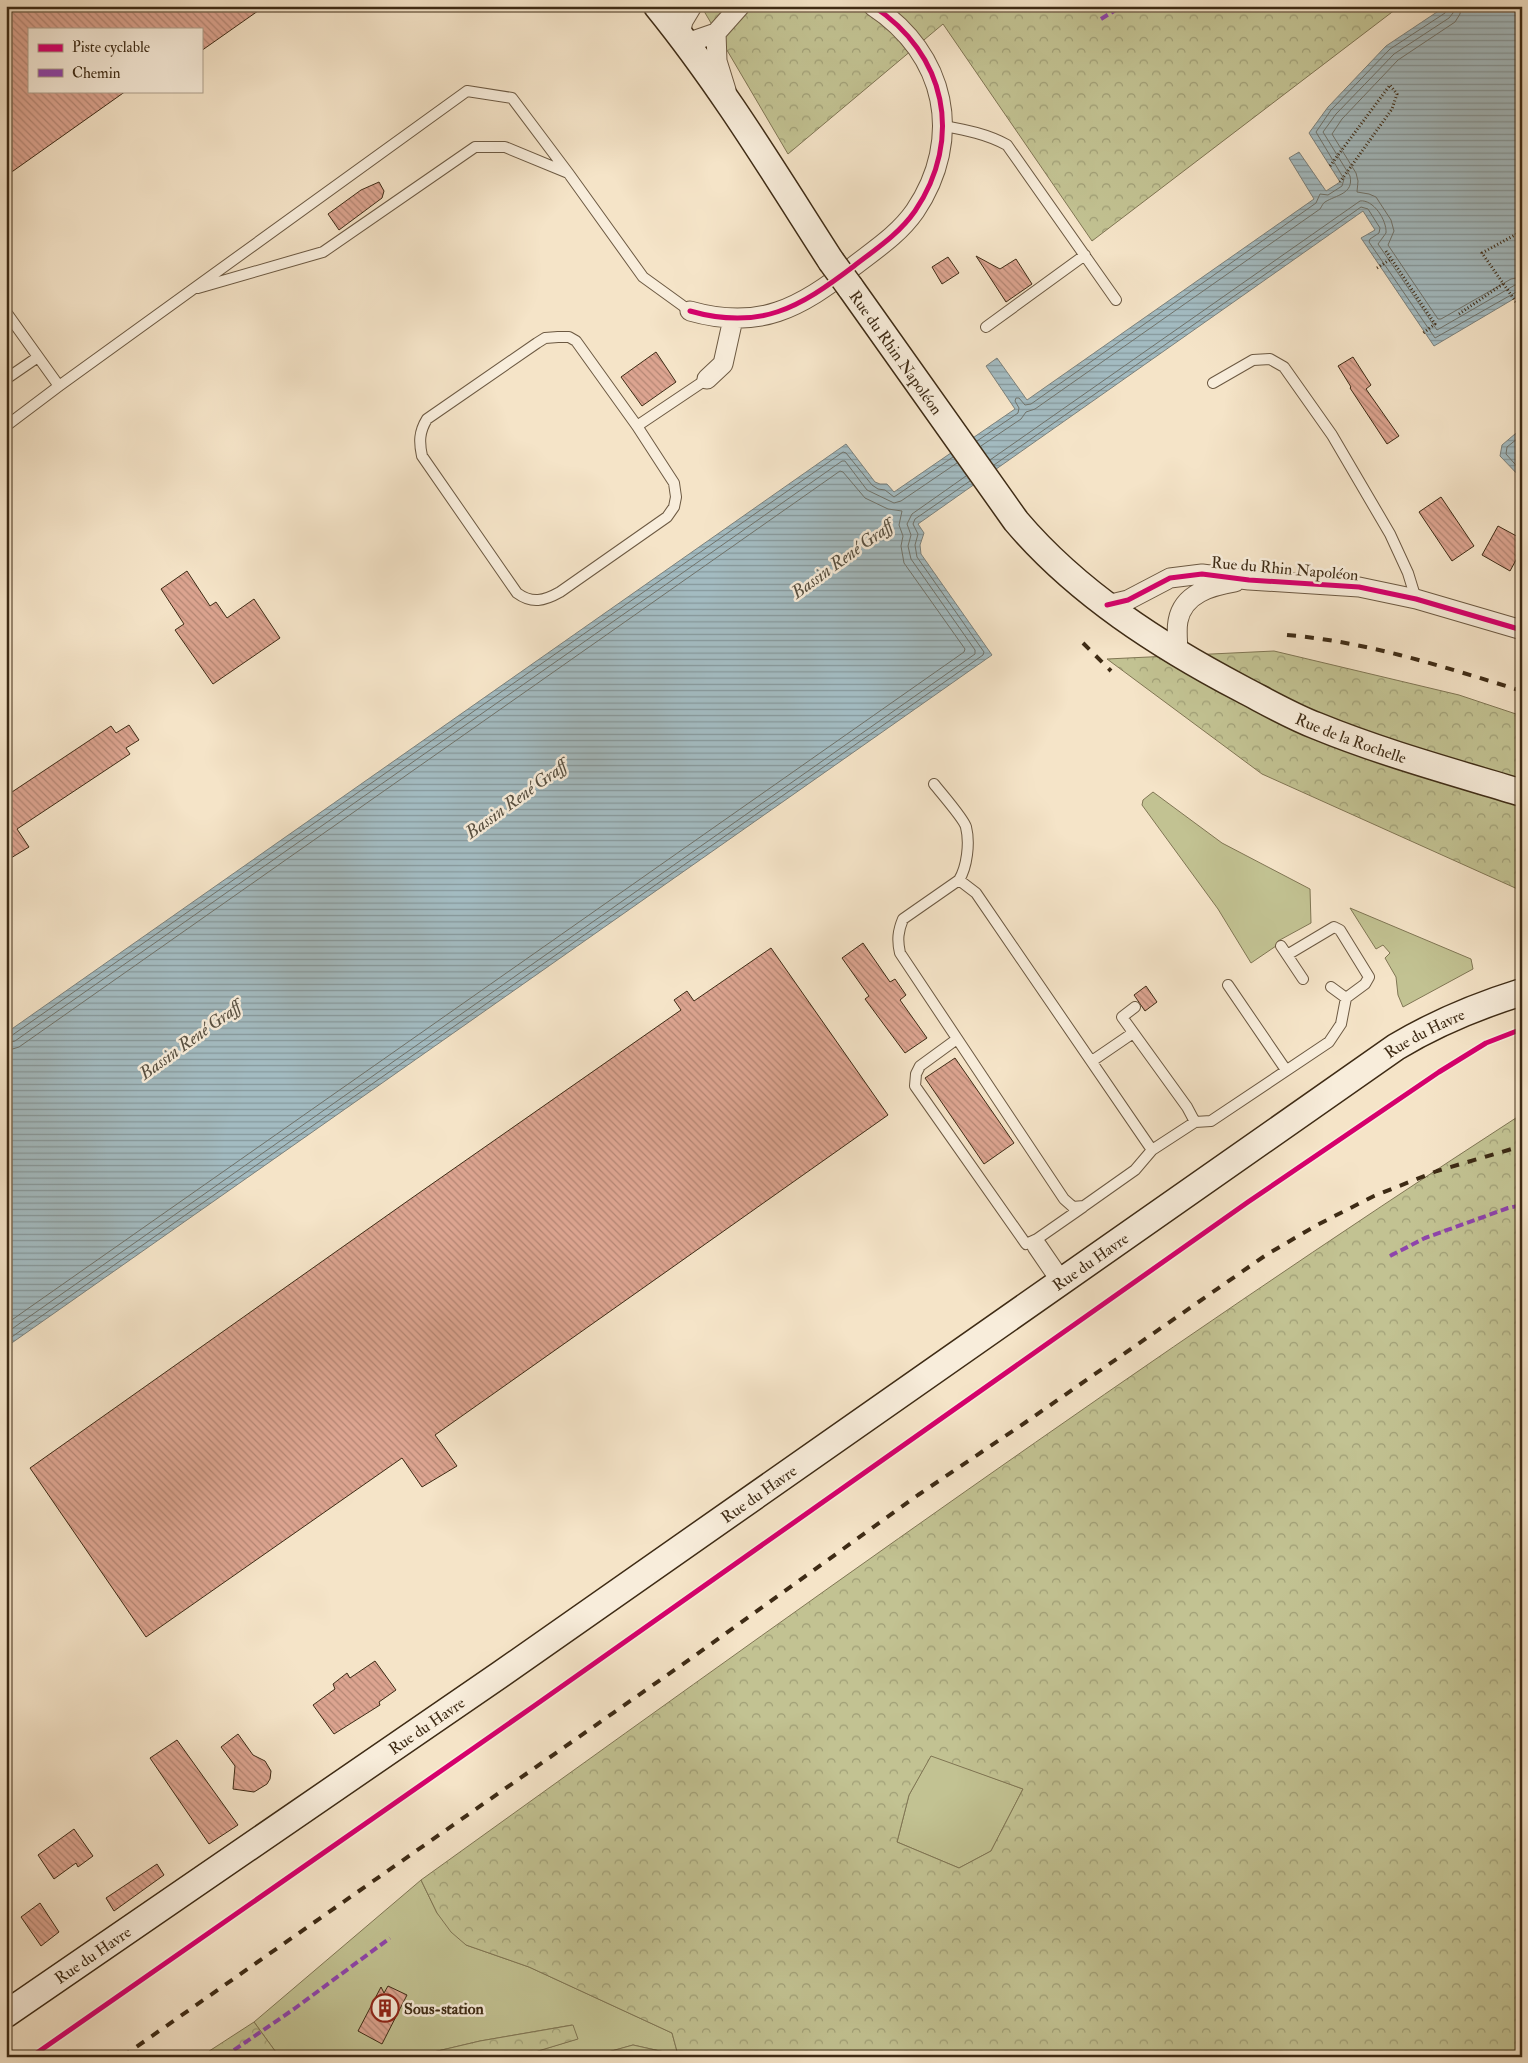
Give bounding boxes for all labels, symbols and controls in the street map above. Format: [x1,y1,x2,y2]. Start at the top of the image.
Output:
legend [28,28,202,92]
text: Piste cyclable [72,38,150,57]
text: Chemin [72,64,121,83]
street label: Rue du Rhin Napoléon [845,287,946,419]
water label: Bassin René Graff [786,512,901,605]
street label: Rue du Rhin Napoléon [1210,553,1359,586]
street label: Rue de la Rochelle [1292,709,1409,768]
water label: Bassin René Graff [460,752,575,845]
water label: Bassin René Graff [134,993,249,1086]
street label: Rue du Havre [1381,1005,1468,1063]
street label: Rue du Havre [1049,1228,1133,1295]
street label: Rue du Havre [717,1461,801,1528]
street label: Rue du Havre [385,1693,469,1759]
street label: Rue du Havre [51,1922,135,1989]
building icon: Sous-station [370,1993,400,2023]
place label: Sous-station [404,1999,484,2019]

